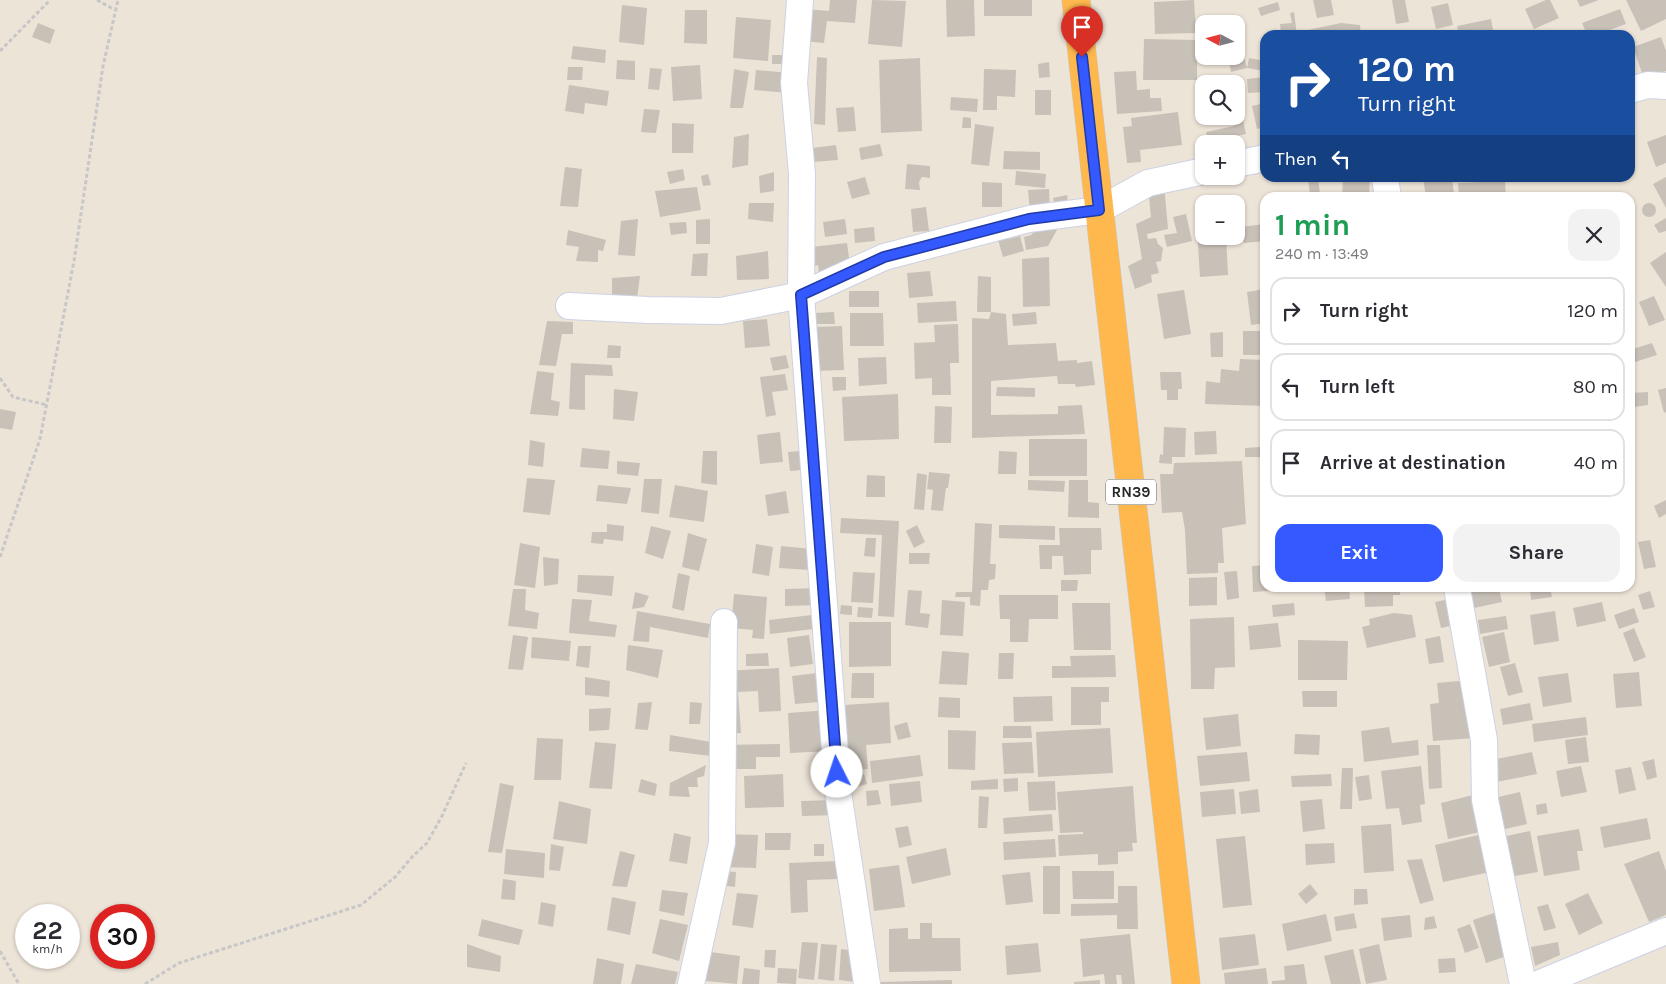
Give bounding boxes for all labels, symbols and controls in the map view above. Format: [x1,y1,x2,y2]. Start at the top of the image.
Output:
pin [1061,6,1103,57]
icon: arrive [1068,13,1096,41]
north arrow [1195,15,1245,65]
map controls [1195,15,1245,245]
text: 120 m [1358,49,1456,90]
icon: right [1275,50,1340,115]
button: search [1195,75,1245,125]
text: Turn right [1358,91,1456,117]
button: + [1195,135,1245,185]
icon: left [1327,145,1355,173]
text: Then [1275,148,1317,170]
button: − [1195,195,1245,245]
text: 1 min [1275,207,1350,243]
button: close [1568,209,1620,261]
text: 240 m · 13:49 [1275,244,1369,263]
icon: right [1277,297,1305,325]
text: Turn right [1320,300,1409,322]
text: 120 m [1567,300,1618,322]
icon: left [1277,373,1305,401]
text: Turn left [1320,376,1395,398]
text: 80 m [1573,376,1618,398]
icon: arrive [1277,449,1305,477]
text: Arrive at destination [1320,452,1506,474]
text: 40 m [1574,452,1618,474]
road number: RN39 [1106,480,1156,504]
button: Exit [1275,524,1443,582]
button: Share [1453,524,1620,582]
position arrow [810,745,862,797]
speed limit sign: 30 [90,904,155,969]
text: 22 [32,916,63,945]
text: km/h [32,942,63,956]

